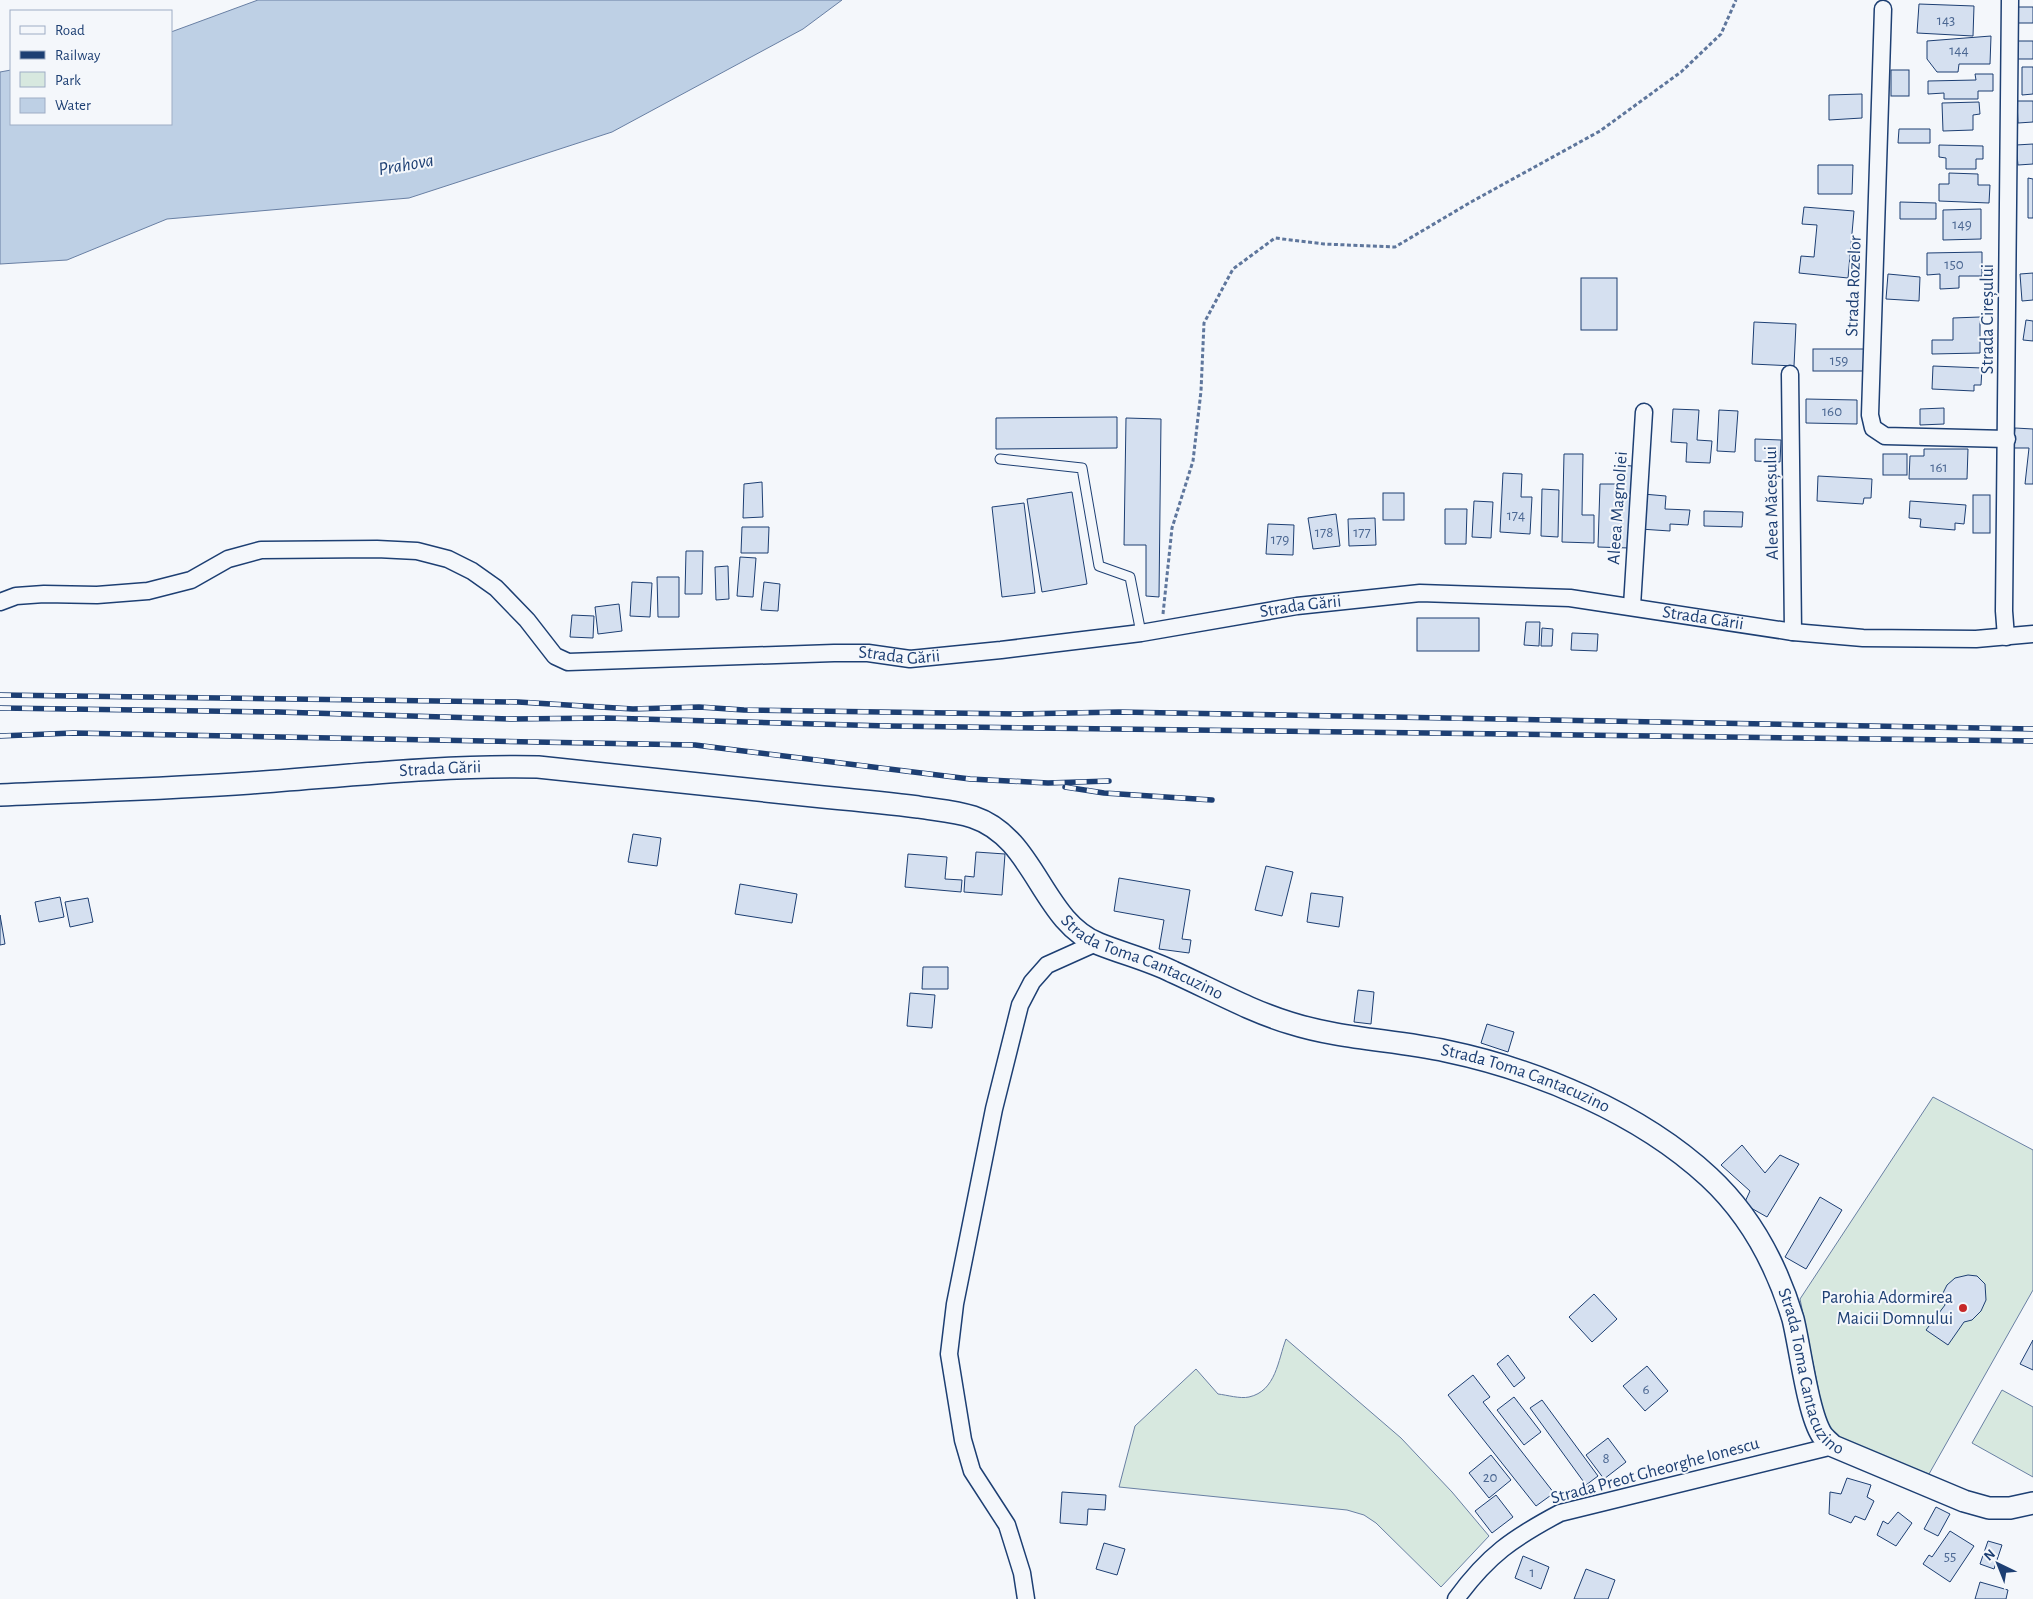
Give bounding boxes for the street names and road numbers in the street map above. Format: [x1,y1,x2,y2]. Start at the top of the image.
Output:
street label: Strada Rozelor [1843,235,1865,337]
street label: Strada Cireșului [1979,264,1998,374]
street label: Aleea Măceșului [1762,446,1783,560]
street label: Aleea Magnoliei [1605,451,1631,565]
street label: Strada Gării [1258,592,1342,621]
street label: Strada Gării [1661,603,1745,633]
street label: Strada Gării [859,644,941,668]
street label: Strada Gării [399,758,481,780]
street label: Strada Toma Cantacuzino [1057,912,1226,1003]
street label: Strada Toma Cantacuzino [1439,1041,1613,1116]
street label: Strada Toma Cantacuzino [1774,1286,1846,1458]
street label: Strada Preot Gheorghe Ionescu [1549,1434,1761,1508]

